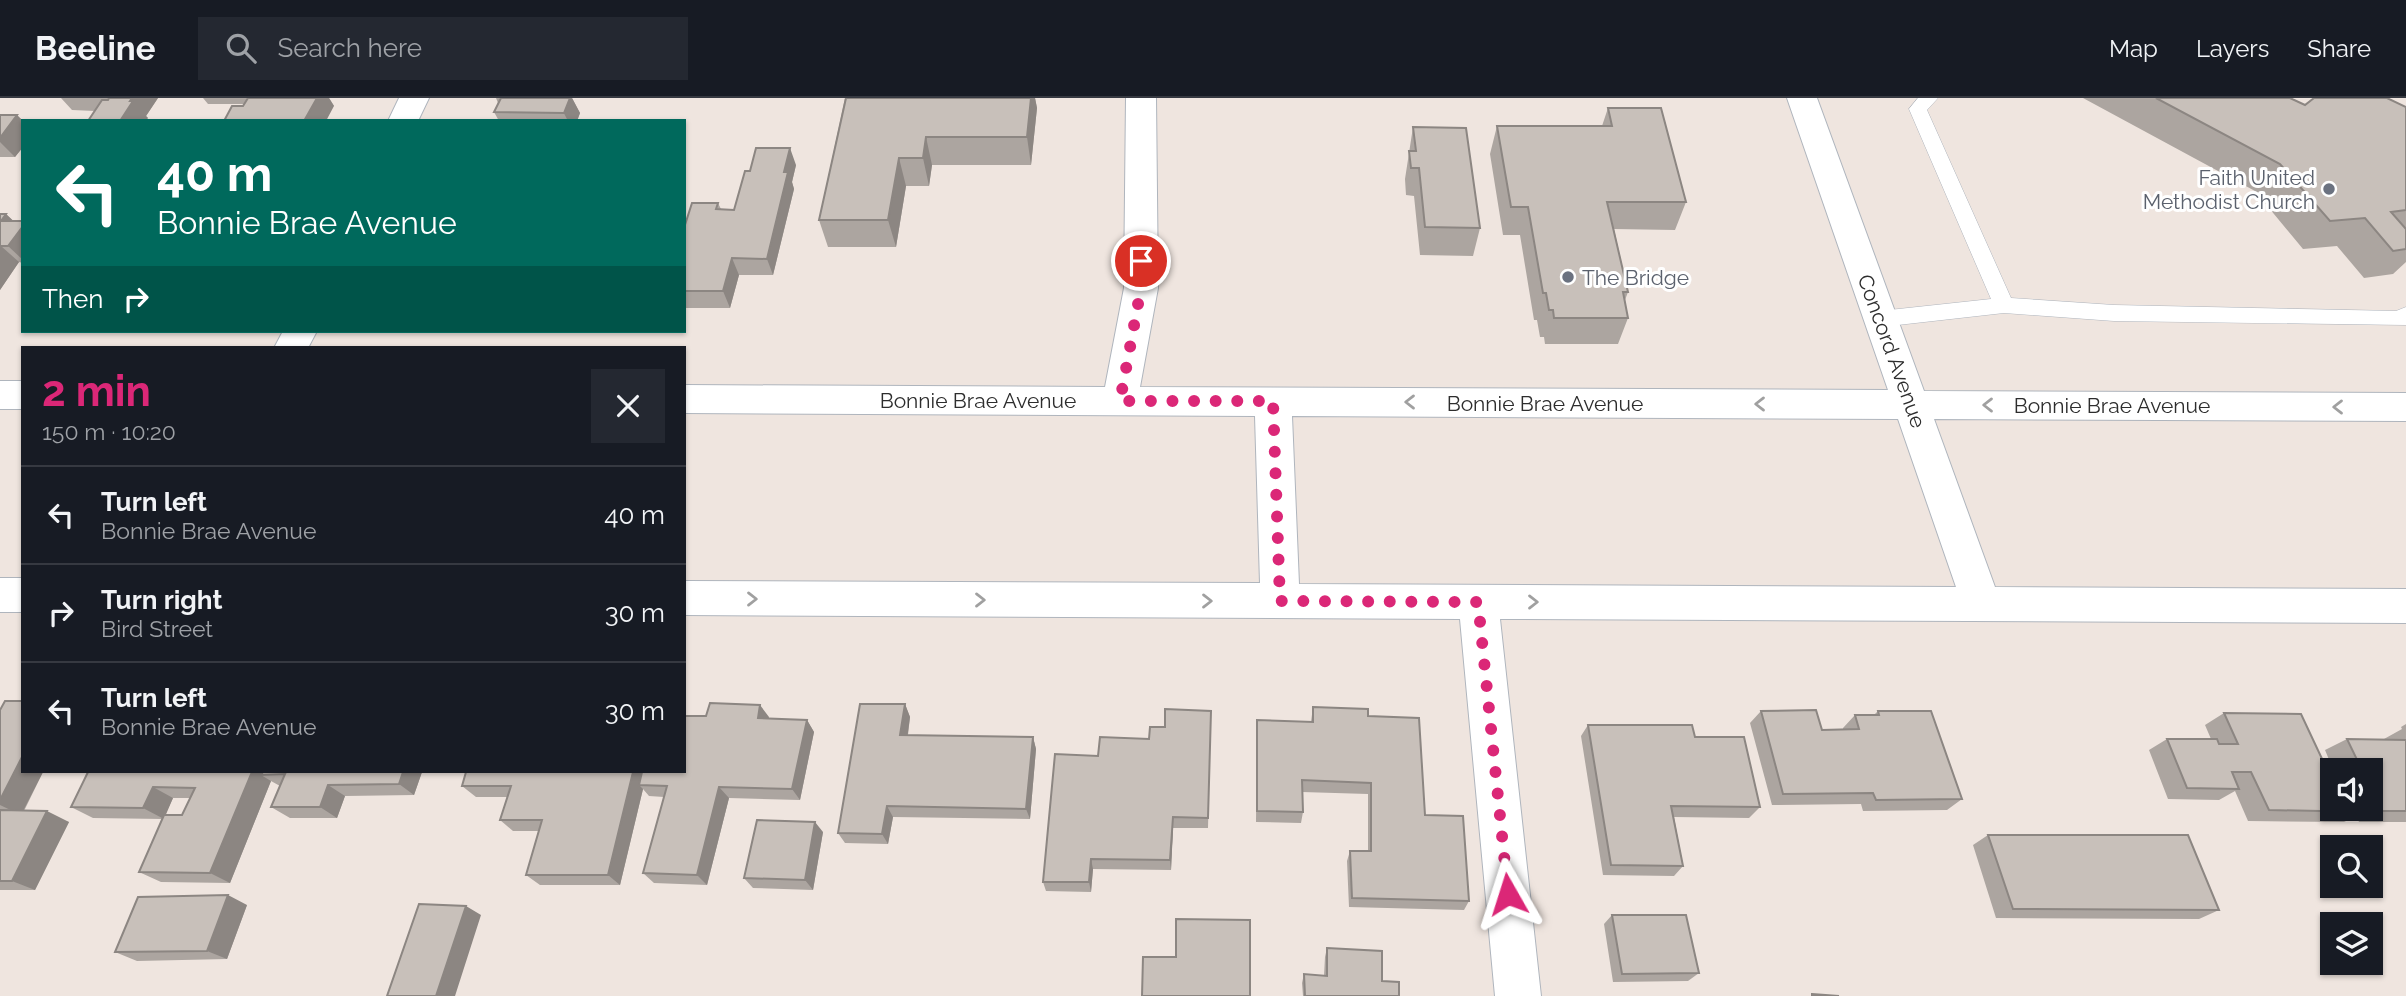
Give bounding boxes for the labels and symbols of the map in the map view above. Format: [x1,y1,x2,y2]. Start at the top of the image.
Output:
place label: Faith United Methodist Church [2143,165,2315,214]
marker: Faith United Methodist Church [2321,181,2337,197]
pin [1111,231,1171,291]
place label: The Bridge [1582,265,1689,290]
marker: The Bridge [1560,269,1576,285]
street label: Concord Avenue [1853,271,1931,431]
street label: Bonnie Brae Avenue [880,388,1076,413]
street label: Bonnie Brae Avenue [1447,391,1643,416]
street label: Bonnie Brae Avenue [2014,393,2210,418]
one-way arrow [1405,394,1415,410]
one-way arrow [1755,396,1766,411]
one-way arrow [1982,397,1993,413]
one-way arrow [2332,399,2343,414]
one-way arrow [748,591,758,607]
one-way arrow [975,592,986,608]
one-way arrow [1203,593,1213,609]
one-way arrow [1528,594,1539,610]
position arrow [1471,857,1545,931]

